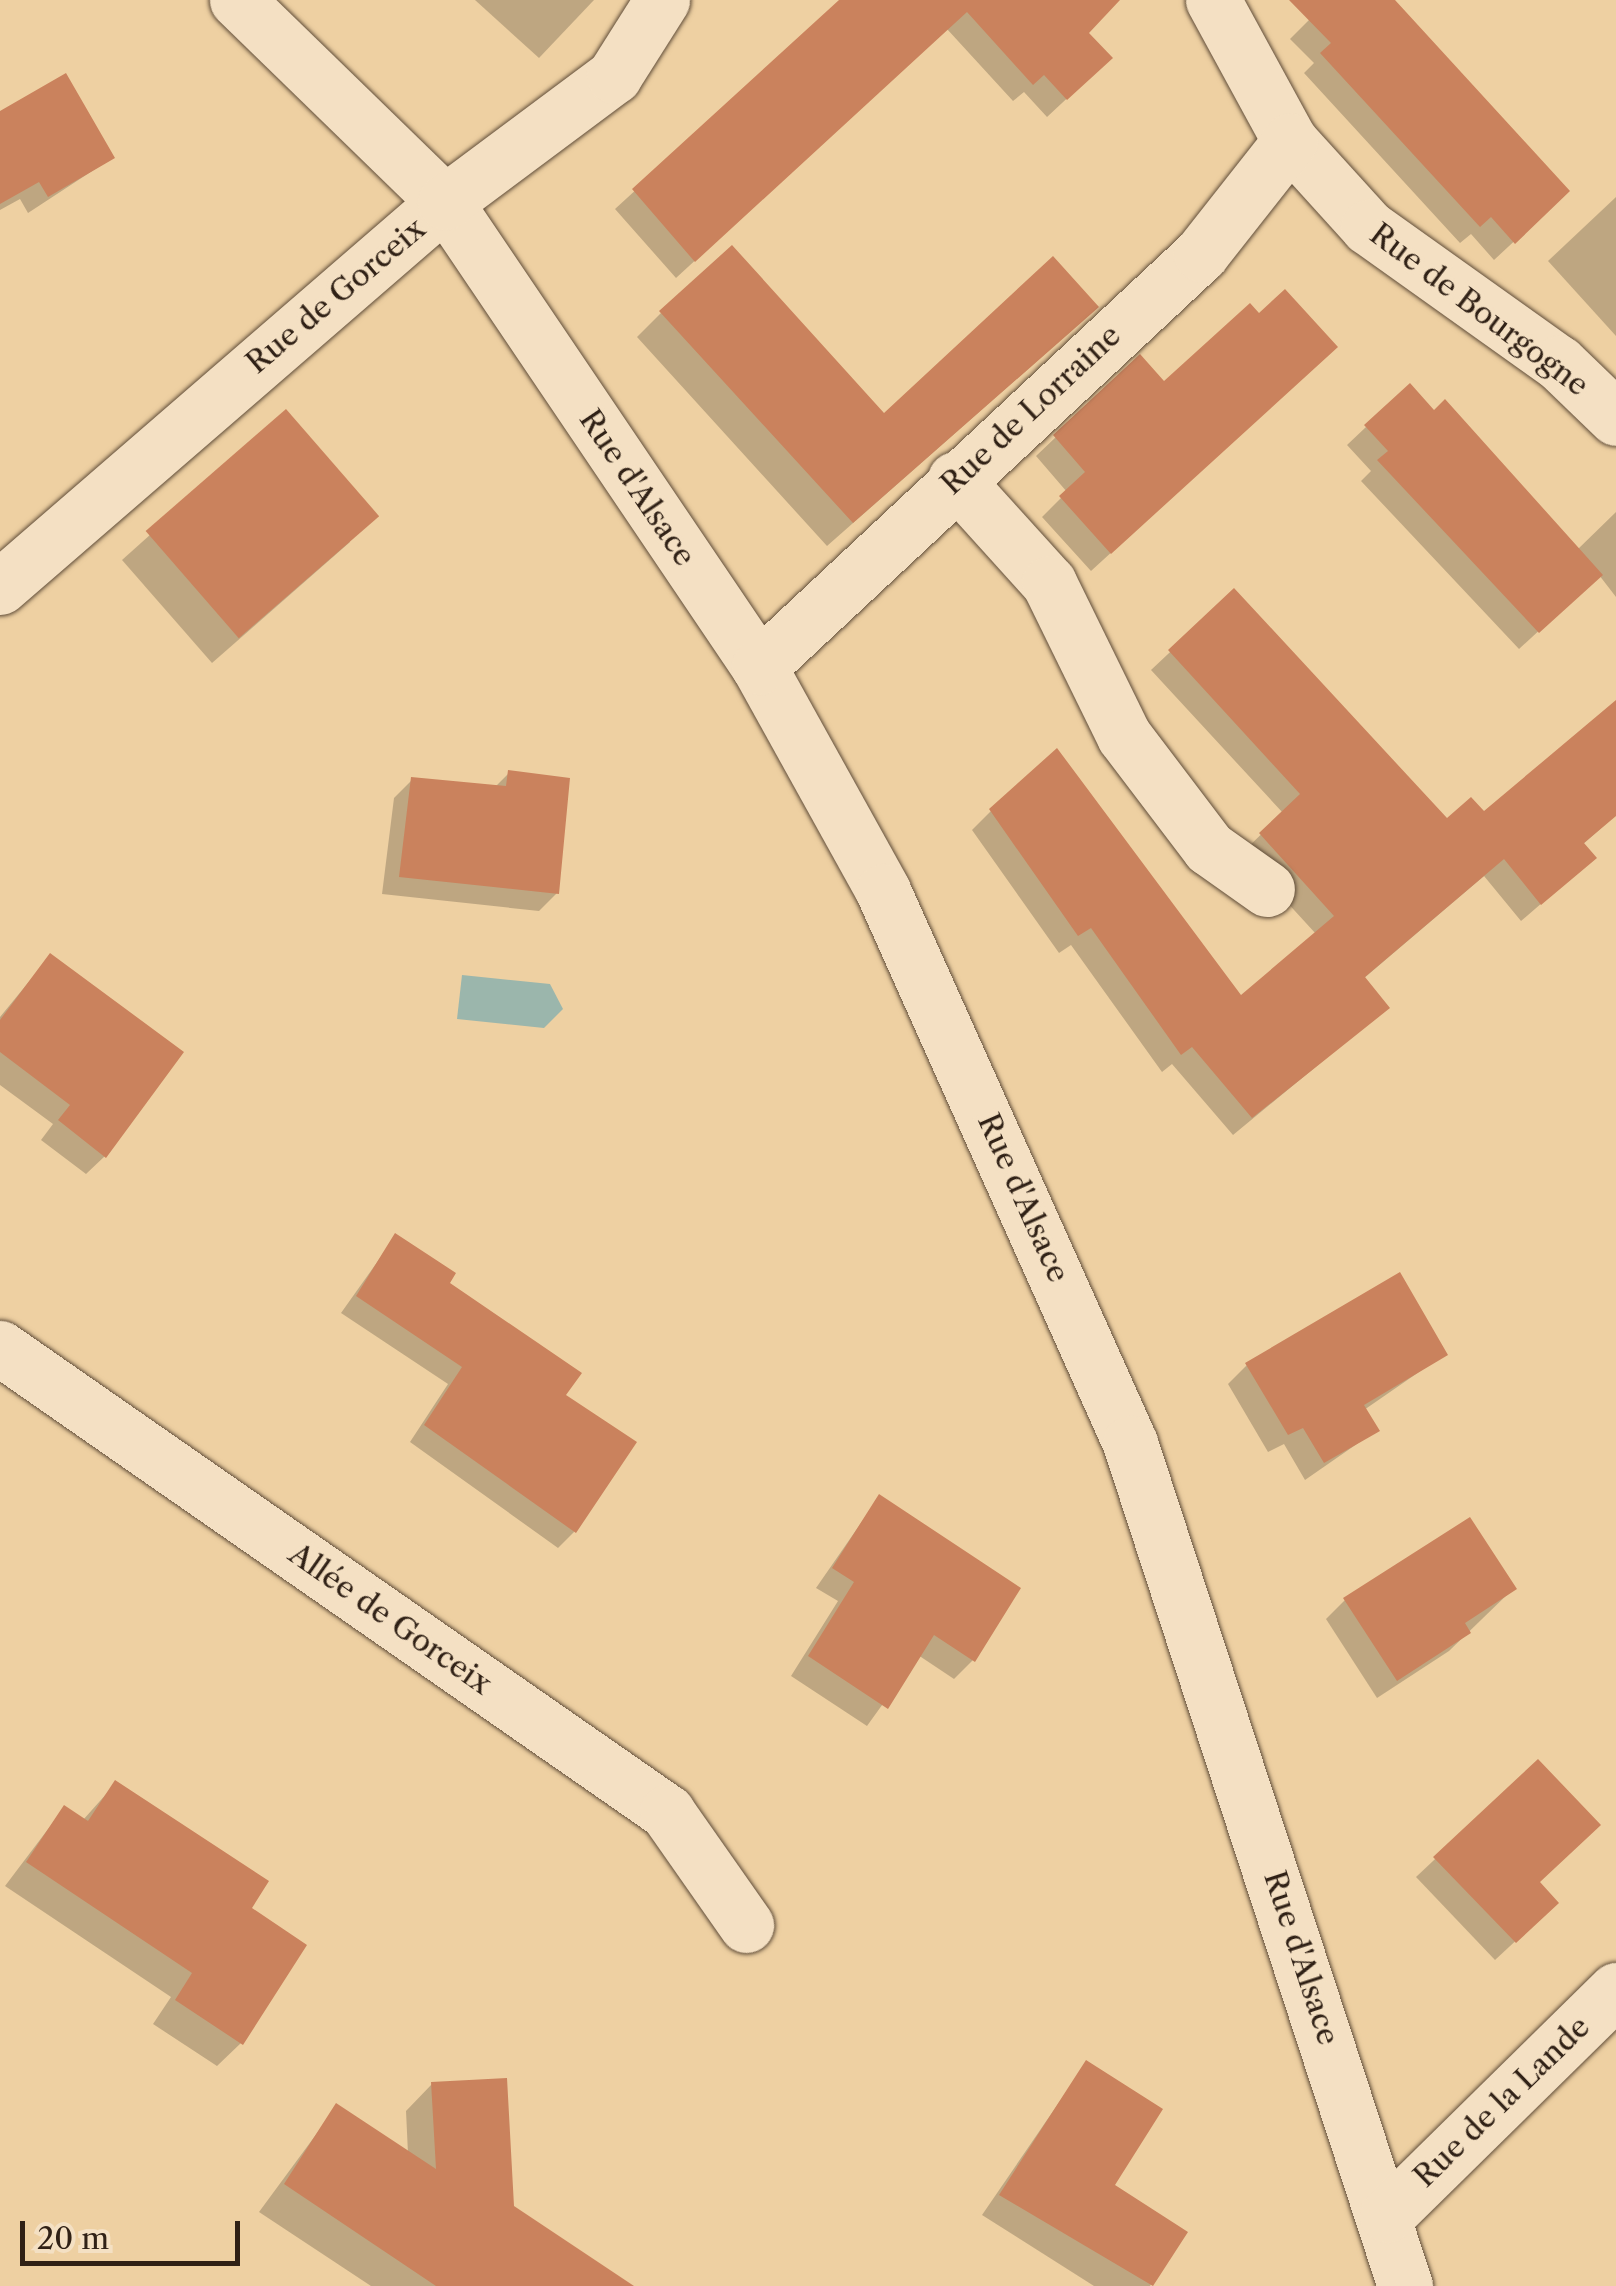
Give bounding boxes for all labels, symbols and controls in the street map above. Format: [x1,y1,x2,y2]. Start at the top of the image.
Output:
street label: Rue de Gorceix [239,211,433,381]
street label: Rue de Bourgogne [1363,216,1595,404]
street label: Rue de Lorraine [934,318,1128,502]
street label: Rue d'Alsace [572,403,702,573]
street label: Rue d'Alsace [970,1108,1076,1288]
street label: Allée de Gorceix [282,1536,498,1702]
street label: Rue d'Alsace [1256,1866,1346,2050]
street label: Rue de la Lande [1407,2009,1597,2195]
scale bar [25,2201,245,2263]
text: 20 m [37,2220,109,2257]

